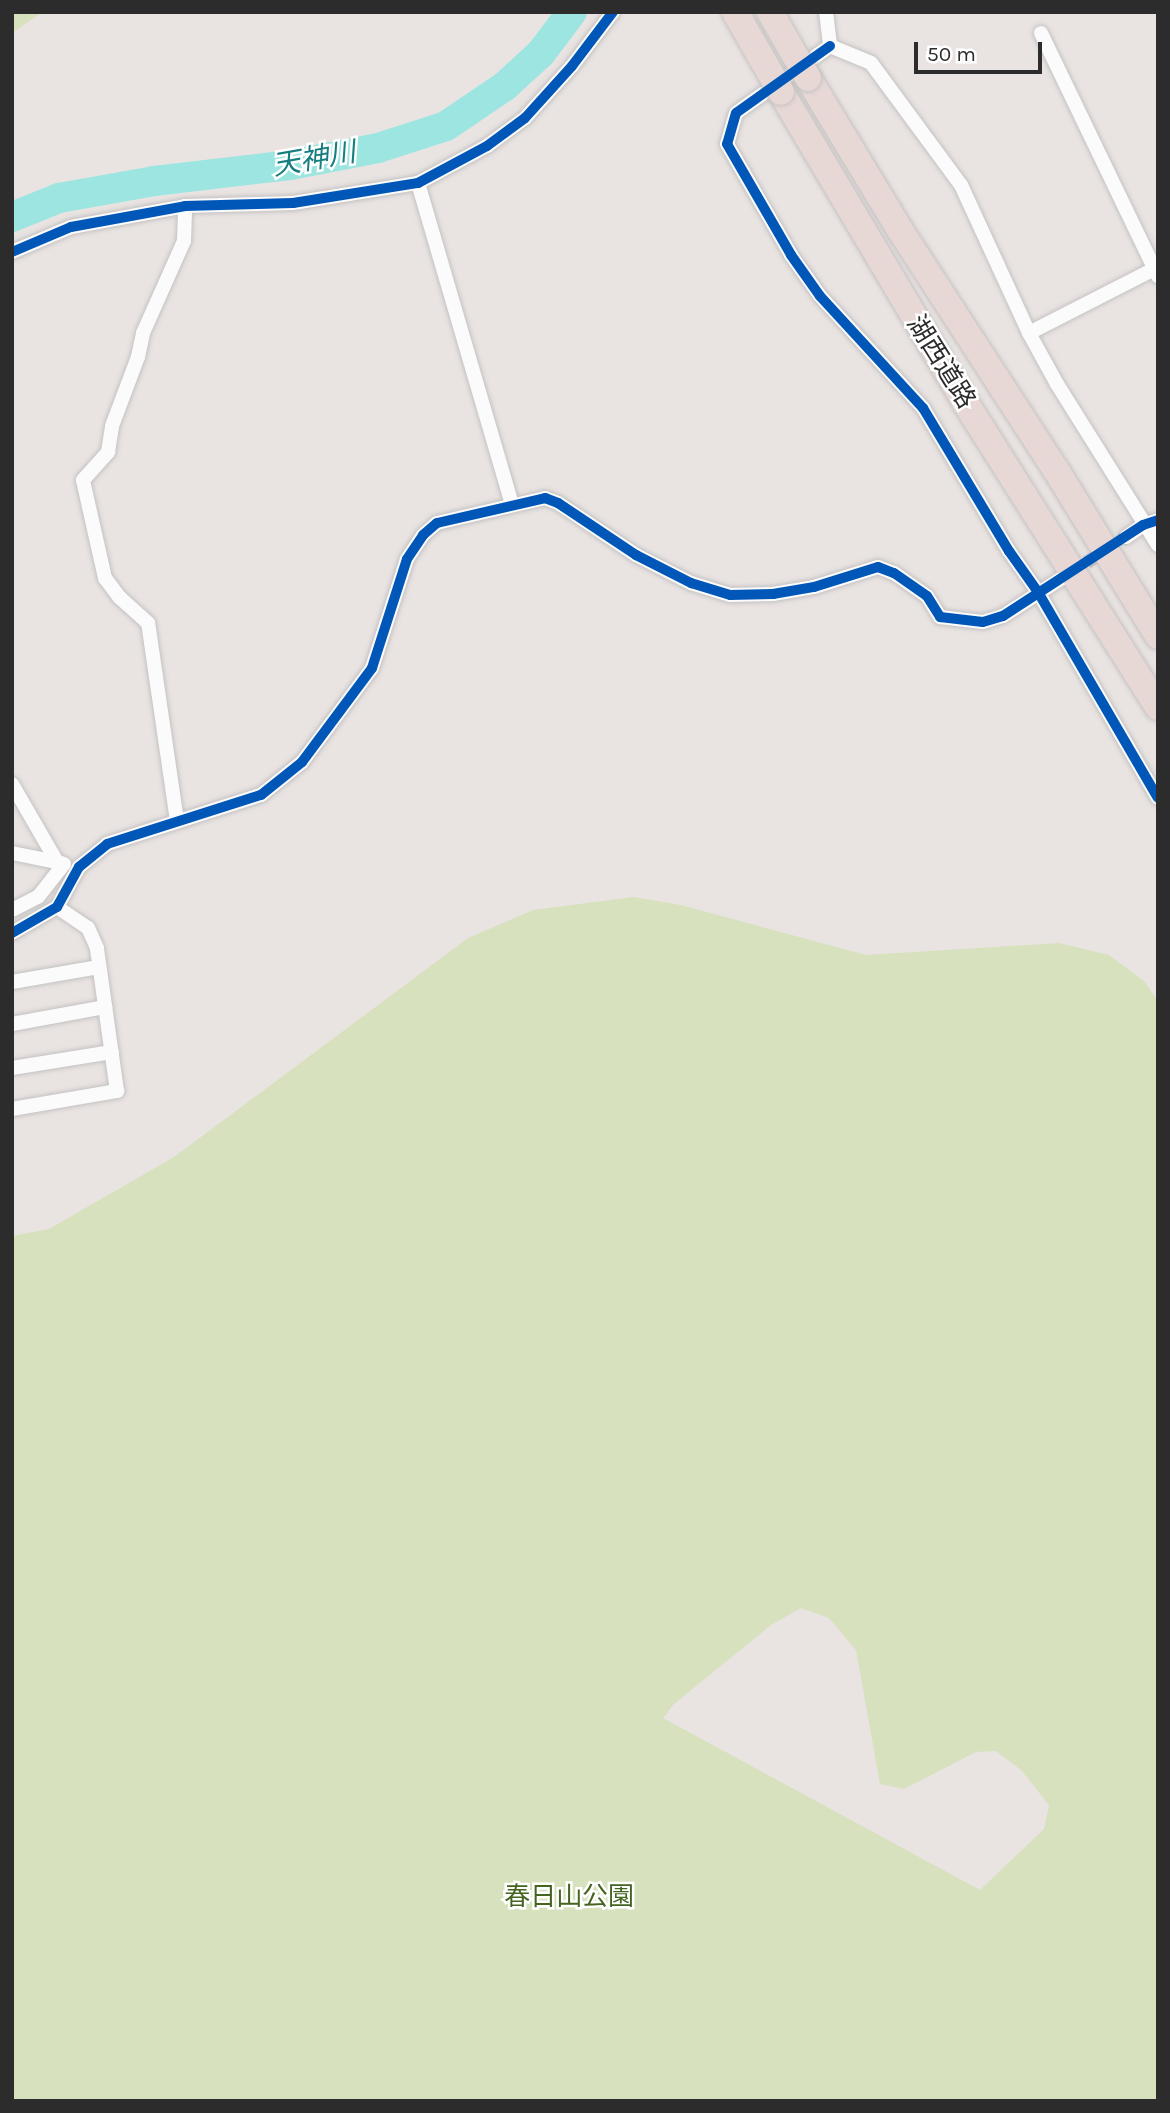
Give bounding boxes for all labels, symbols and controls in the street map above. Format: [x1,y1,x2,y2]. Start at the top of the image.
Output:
scale bar [918,28,1046,72]
text: 50 m [927,42,976,66]
water label: 天神川 [270,135,358,183]
street label: 湖西道路 [900,310,982,414]
park label: 春日山公園 [504,1881,634,1913]

